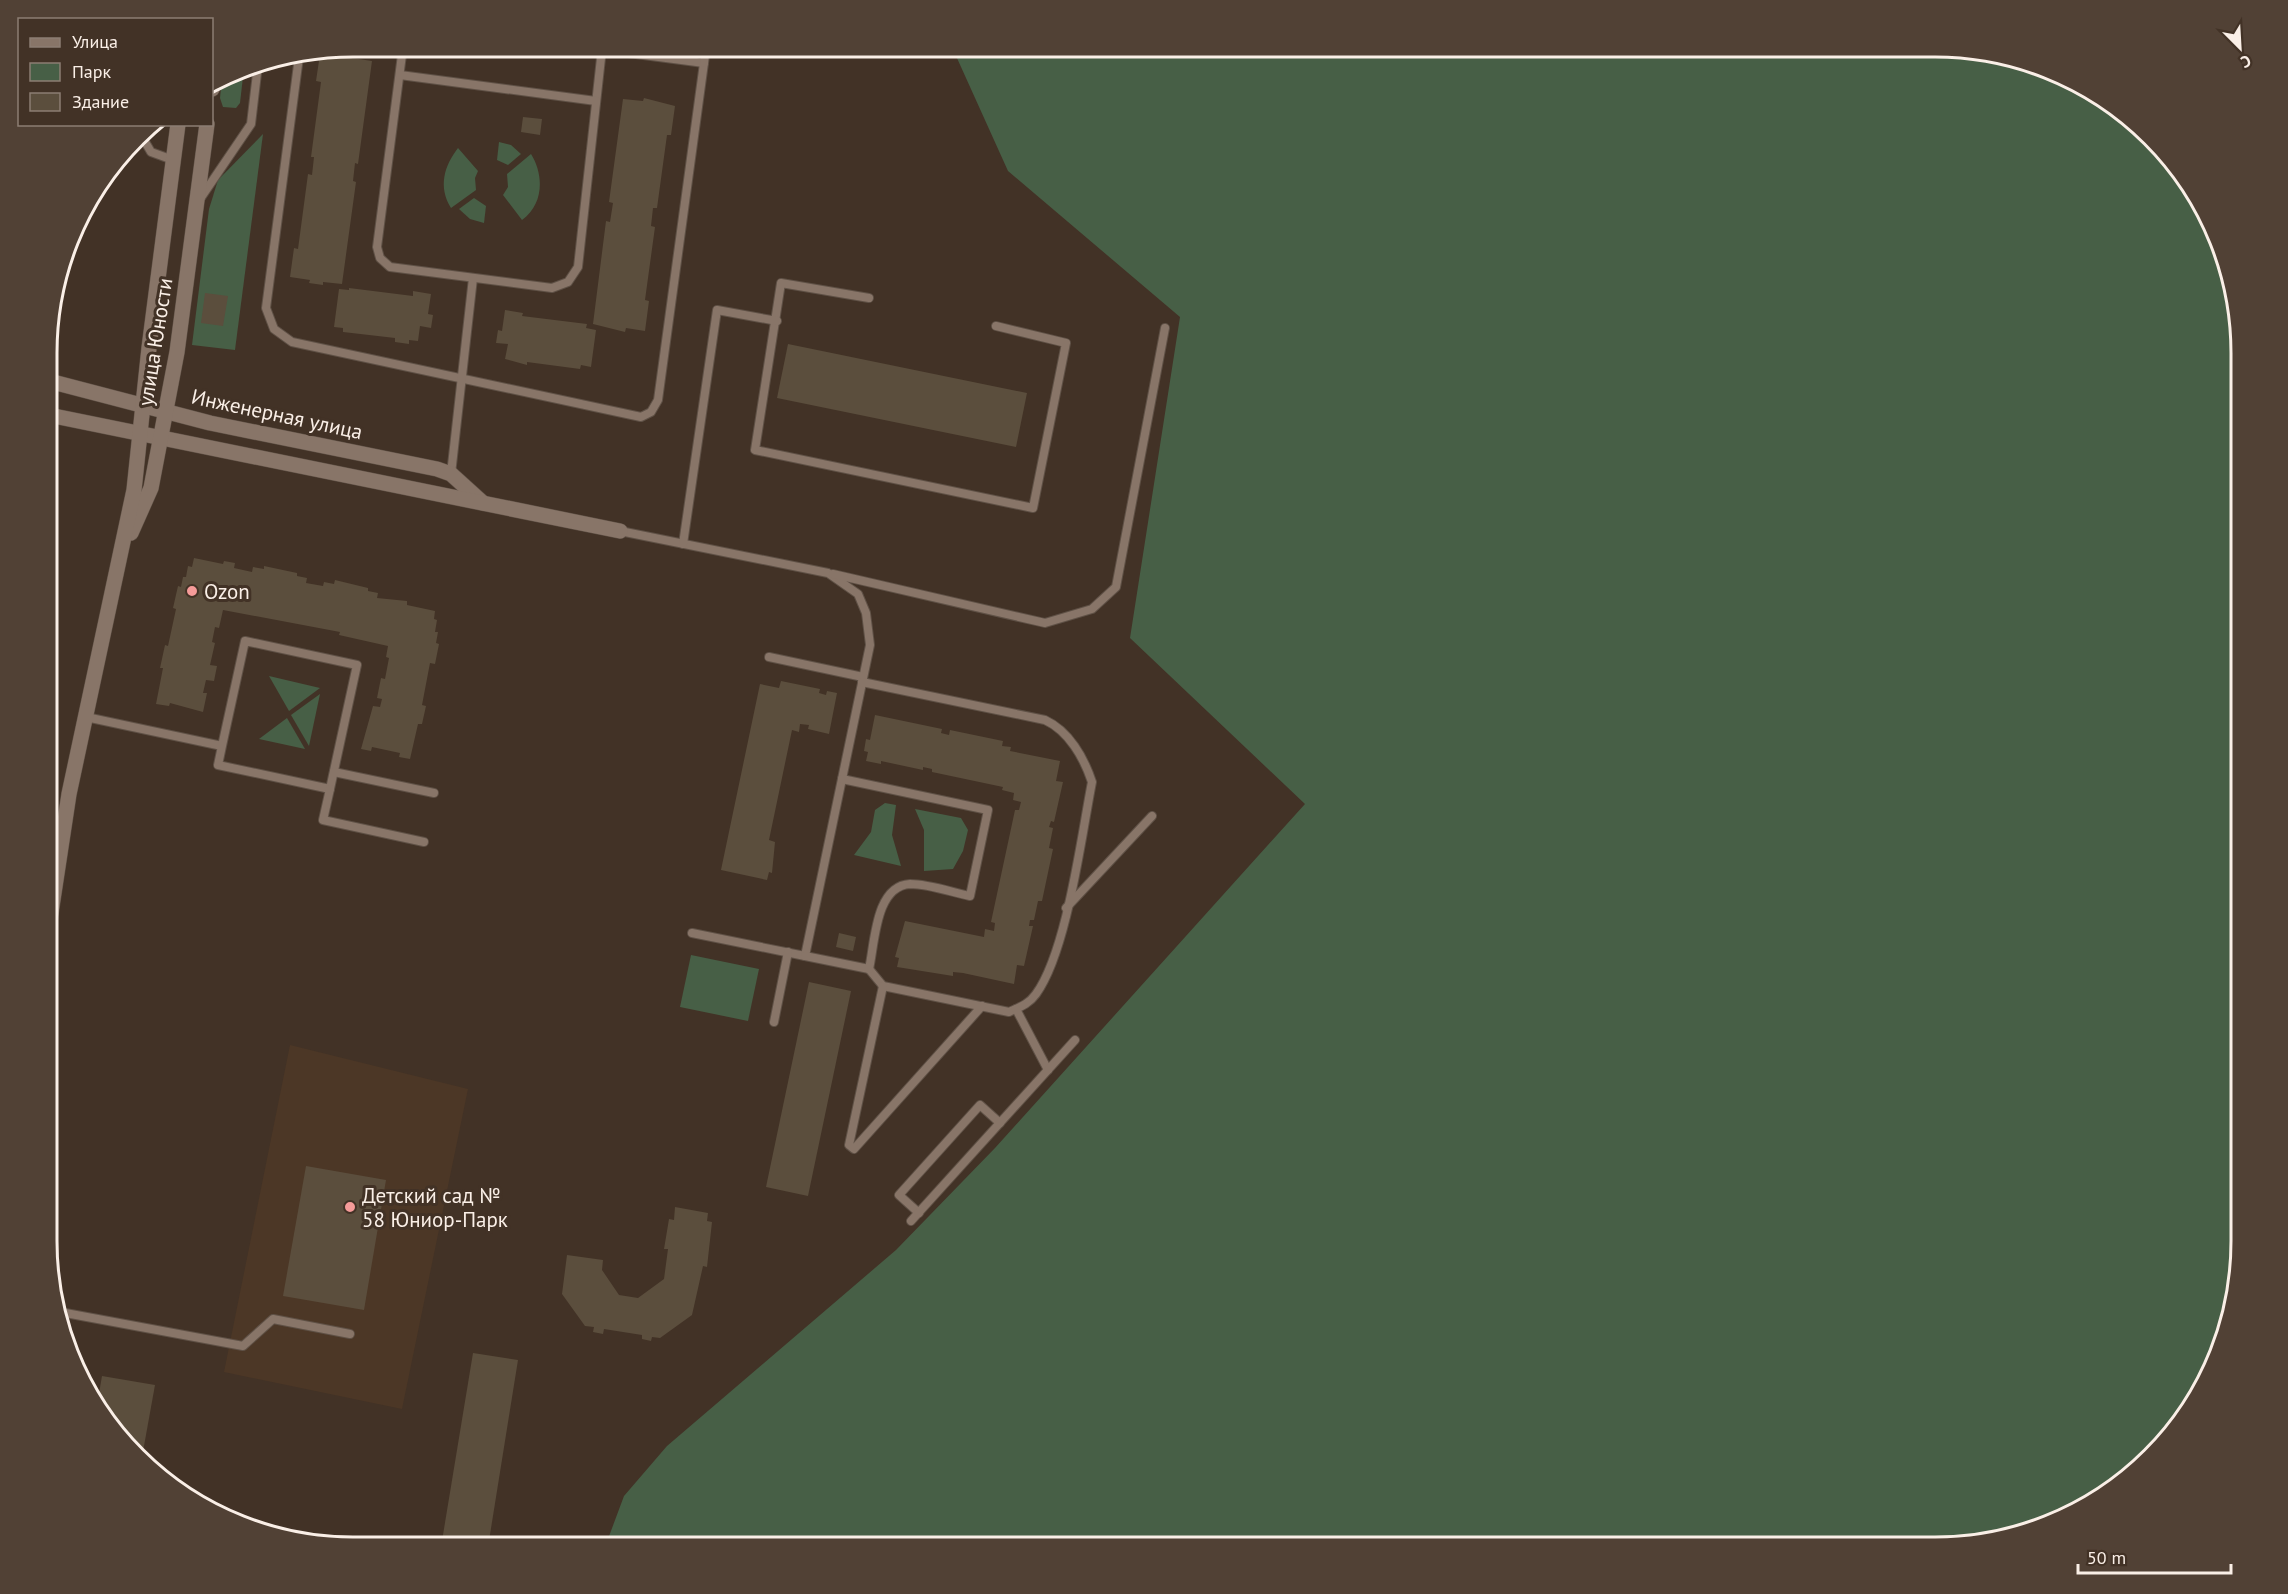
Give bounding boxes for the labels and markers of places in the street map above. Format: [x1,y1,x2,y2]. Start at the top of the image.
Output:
place label: Ozon [204,578,250,605]
marker: Ozon [185,584,199,598]
place label: Детский сад № 58 Юниор-Парк [362,1182,508,1233]
marker: Детский сад № 58 Юниор-Парк [343,1200,357,1214]

